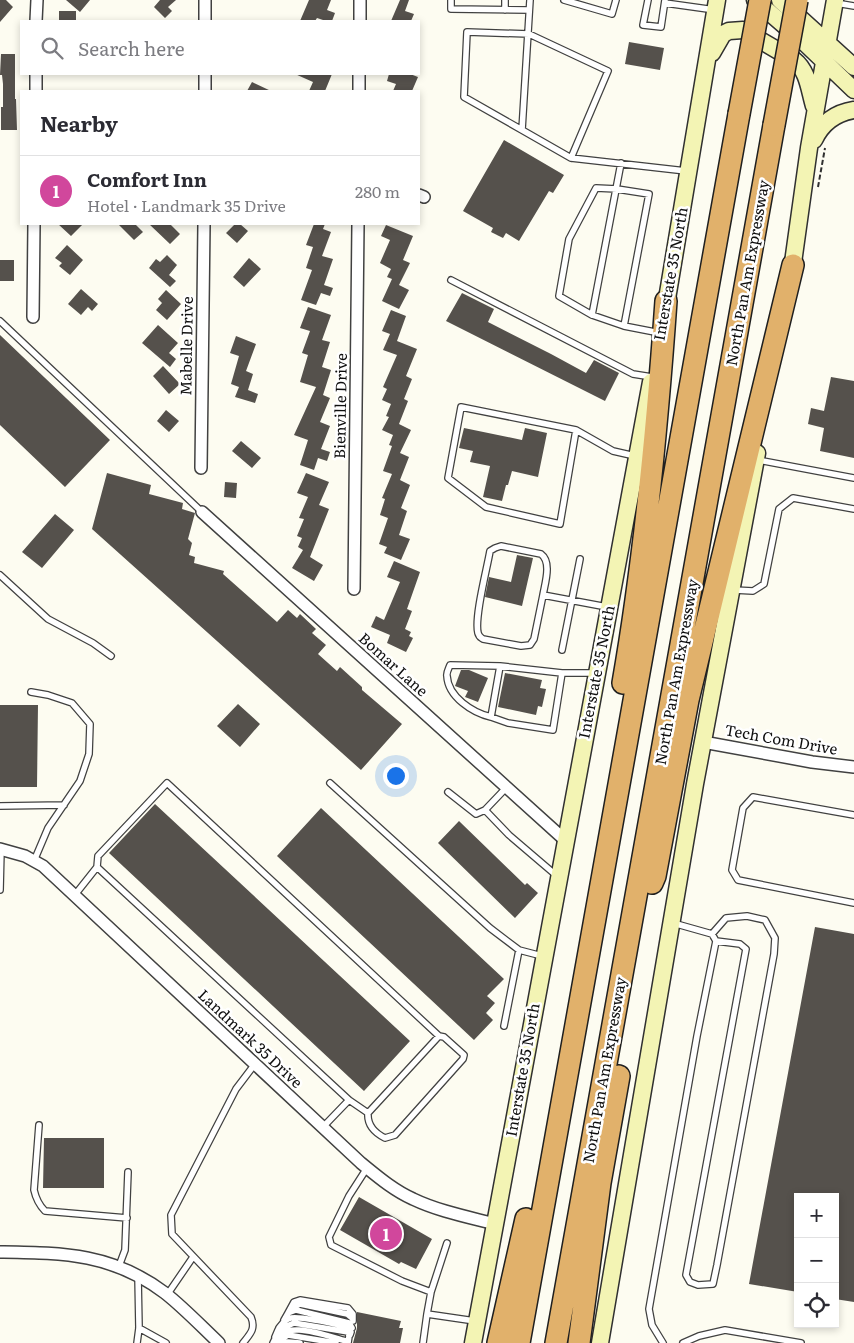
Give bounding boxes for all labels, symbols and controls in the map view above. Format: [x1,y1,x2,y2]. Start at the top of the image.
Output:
search box [20,20,420,75]
icon: search [38,34,66,62]
text: Search here [78,34,185,62]
text: Nearby [40,107,118,138]
text: Comfort Inn [87,165,207,193]
street label: North Pan Am Expressway [719,178,774,368]
text: 1 [53,179,59,203]
text: 280 m [355,179,400,203]
text: Hotel · Landmark 35 Drive [87,193,286,217]
street label: Interstate 35 North [646,205,693,342]
street label: Mabelle Drive [173,296,198,396]
street label: Bienville Drive [327,353,352,459]
street label: North Pan Am Expressway [648,577,703,767]
street label: Interstate 35 North [571,603,620,740]
street label: Bomar Lane [354,626,434,701]
street label: Tech Com Drive [723,717,840,760]
your location [383,763,409,789]
street label: North Pan Am Expressway [576,975,631,1165]
street label: Landmark 35 Drive [193,983,309,1093]
street label: Interstate 35 North [498,1001,545,1138]
map controls [794,1193,839,1328]
button: + [794,1193,839,1238]
pin: 1 [370,1215,402,1253]
button: − [794,1238,839,1283]
button: locate [794,1283,839,1328]

